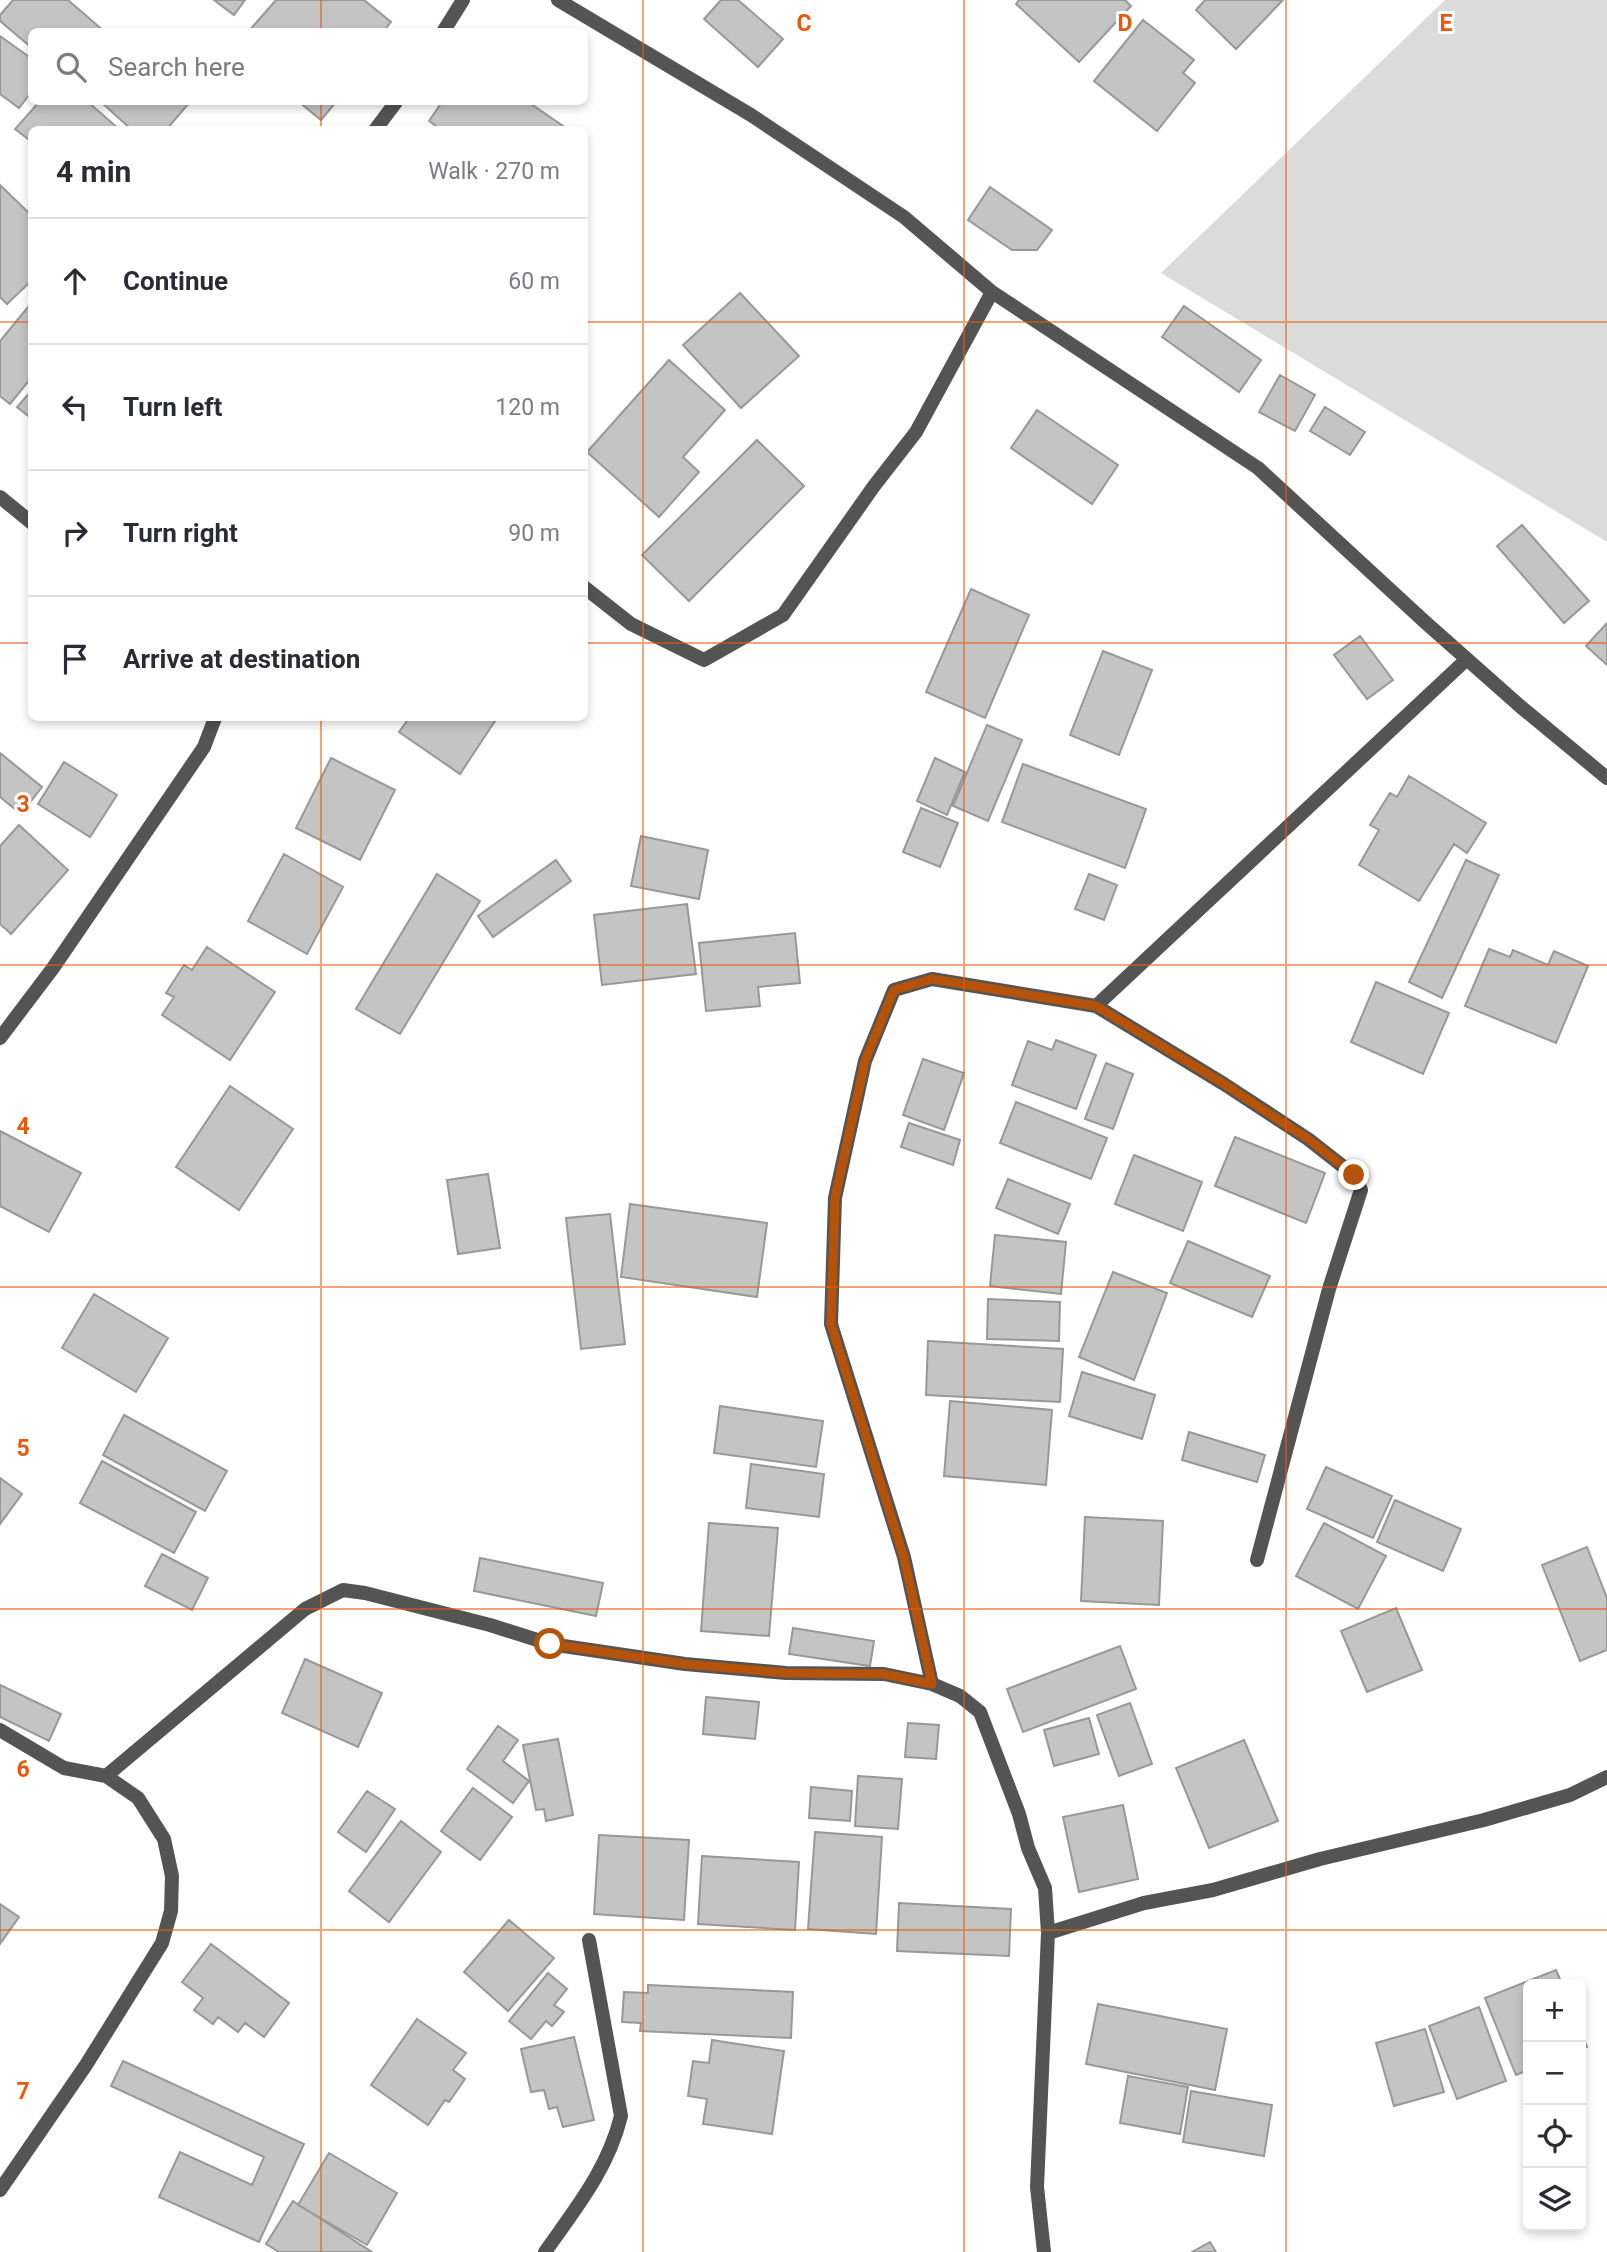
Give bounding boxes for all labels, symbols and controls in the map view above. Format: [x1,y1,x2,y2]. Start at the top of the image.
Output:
text: C [796,10,812,37]
text: D [1118,10,1132,37]
text: E [1440,10,1453,37]
search box [28,28,588,105]
icon: search [52,48,90,86]
text: Search here [108,52,245,82]
text: 4 min [56,154,131,189]
text: Walk · 270 m [428,158,560,185]
icon: ahead [56,262,94,300]
text: Continue [123,266,228,296]
text: 60 m [508,268,560,295]
icon: left [56,388,94,426]
text: Turn left [123,392,222,422]
text: 120 m [495,394,560,421]
icon: right [56,514,94,552]
text: Turn right [123,518,238,548]
text: 90 m [508,520,560,547]
icon: arrive [56,640,94,678]
text: Arrive at destination [123,644,360,674]
text: 3 [16,791,30,818]
text: 4 [16,1113,30,1140]
route end [1338,1159,1369,1190]
text: 5 [16,1435,30,1462]
route start [534,1628,565,1659]
text: 6 [16,1756,30,1783]
map controls [1523,1979,1586,2231]
button: + [1523,1979,1586,2042]
button: − [1523,2042,1586,2105]
text: 7 [16,2078,30,2105]
button: locate [1523,2105,1586,2168]
button: layers [1523,2168,1586,2231]

